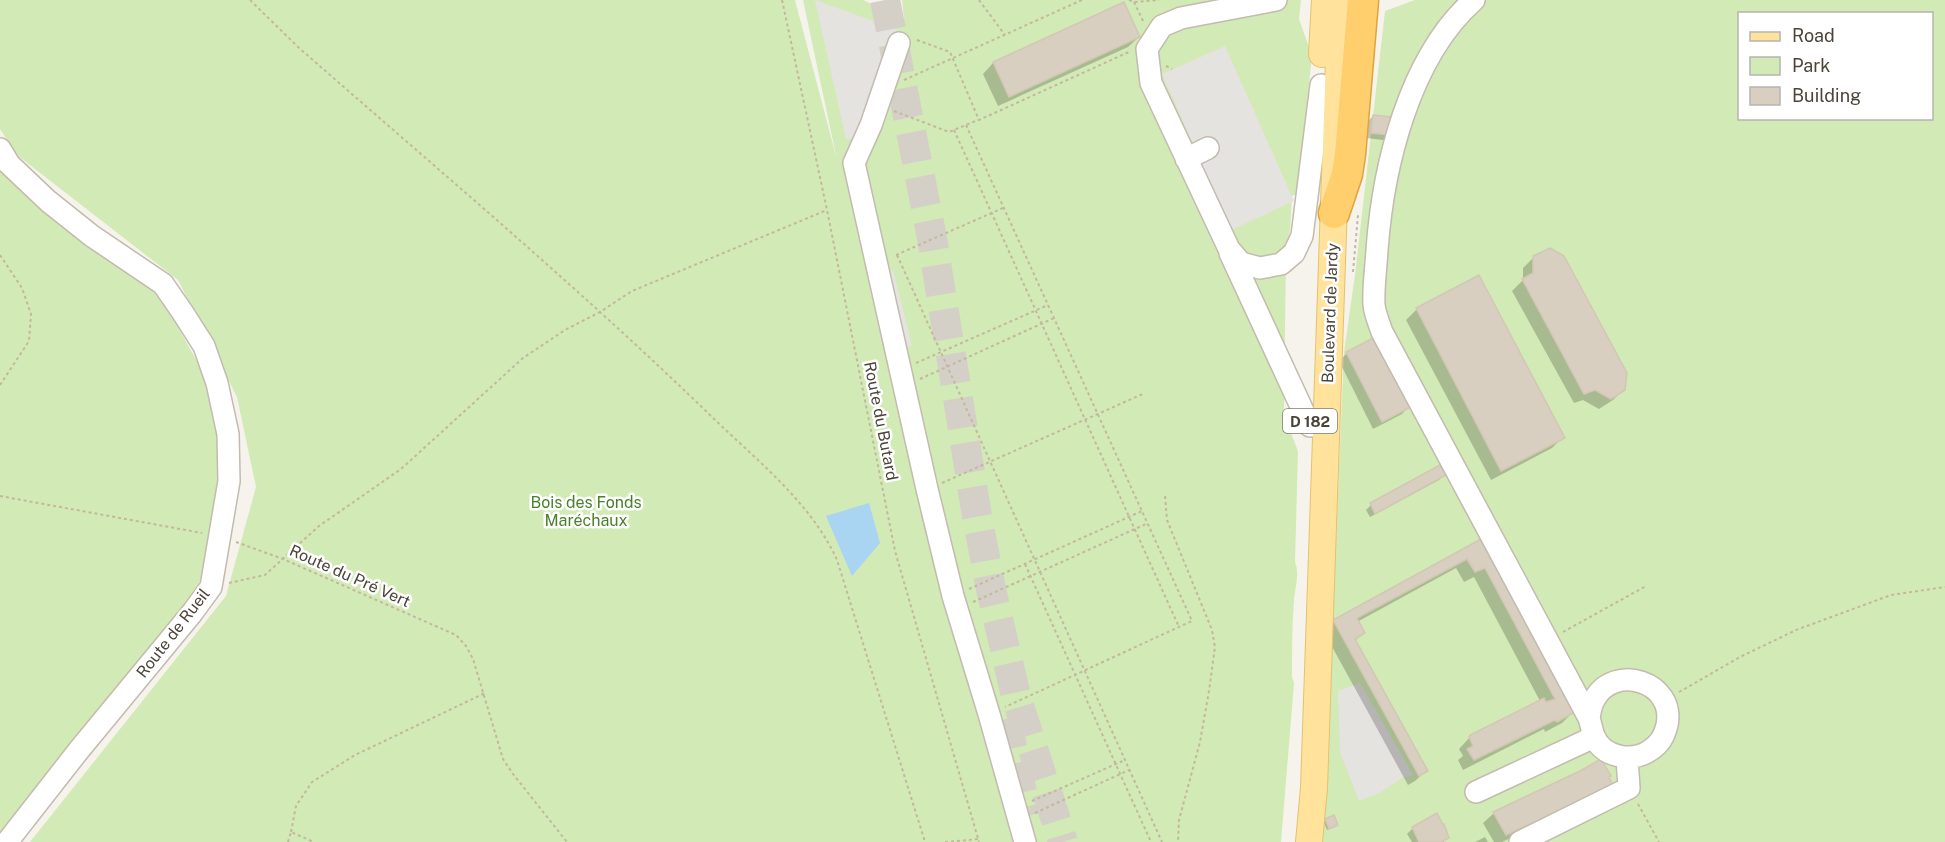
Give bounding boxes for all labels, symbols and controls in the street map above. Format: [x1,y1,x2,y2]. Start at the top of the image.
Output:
legend [1738,12,1933,120]
text: Road [1792,25,1835,46]
text: Park [1792,55,1830,76]
text: Building [1792,85,1861,106]
street label: Boulevard de Jardy [1318,242,1342,383]
street label: Route du Butard [860,360,902,482]
road number: D 182 [1283,409,1337,433]
park label: Bois des Fonds Maréchaux [530,493,642,530]
street label: Route du Pré Vert [287,541,413,611]
street label: Route de Rueil [132,585,214,681]

